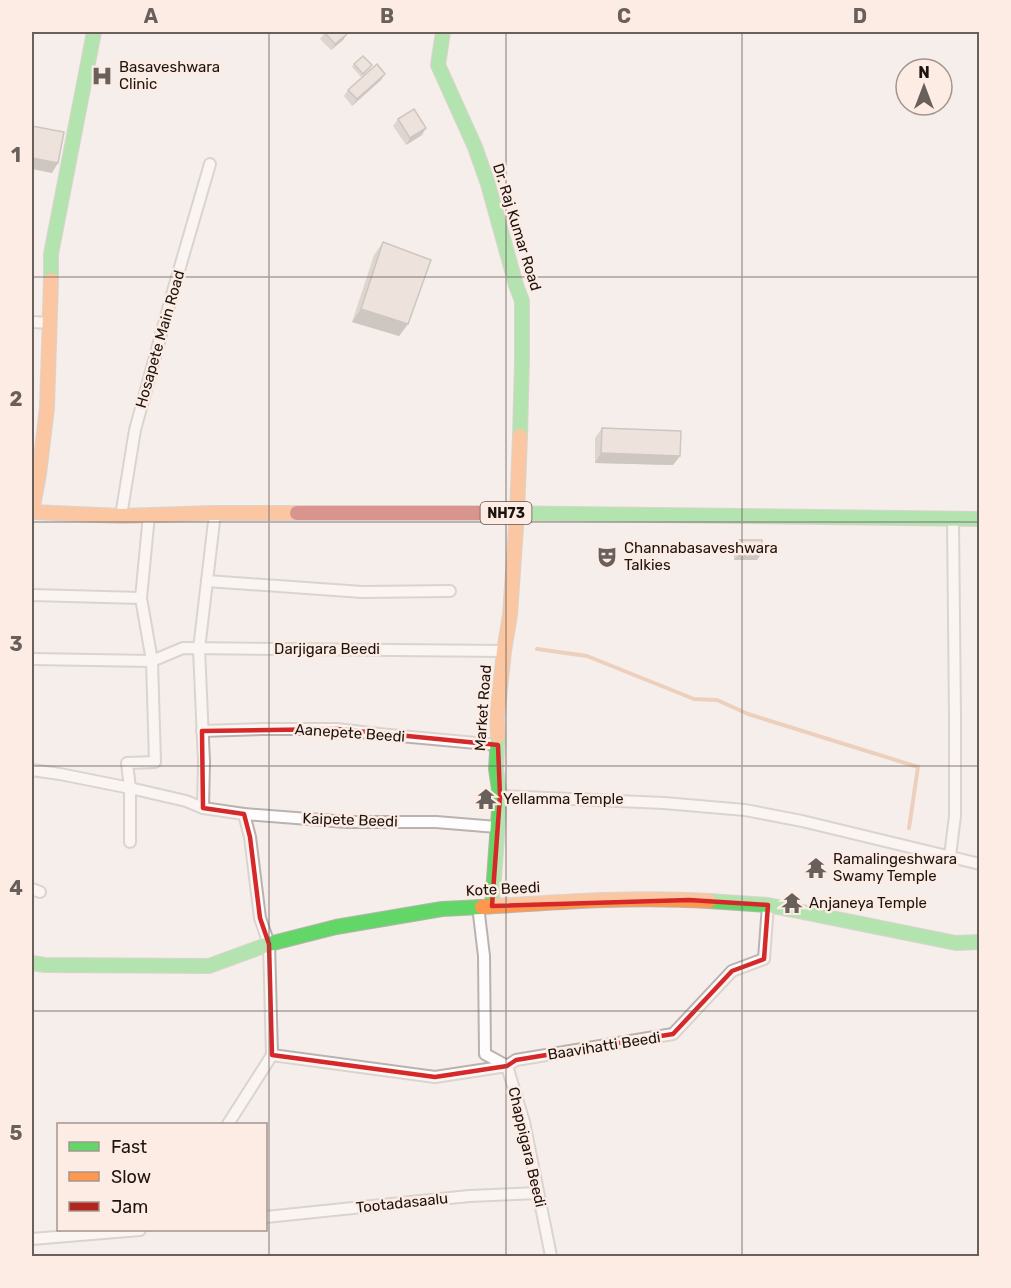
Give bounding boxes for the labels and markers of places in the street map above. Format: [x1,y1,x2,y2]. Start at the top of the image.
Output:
place label: Basaveshwara Clinic [119,58,220,93]
hospital icon: Basaveshwara Clinic [90,64,114,88]
place label: Channabasaveshwara Talkies [624,539,778,574]
theatre icon: Channabasaveshwara Talkies [595,545,619,569]
temple icon: Yellamma Temple [474,787,498,811]
place label: Yellamma Temple [503,790,624,808]
place label: Ramalingeshwara Swamy Temple [833,850,957,885]
temple icon: Ramalingeshwara Swamy Temple [804,856,828,880]
temple icon: Anjaneya Temple [780,891,804,915]
place label: Anjaneya Temple [809,894,927,912]

